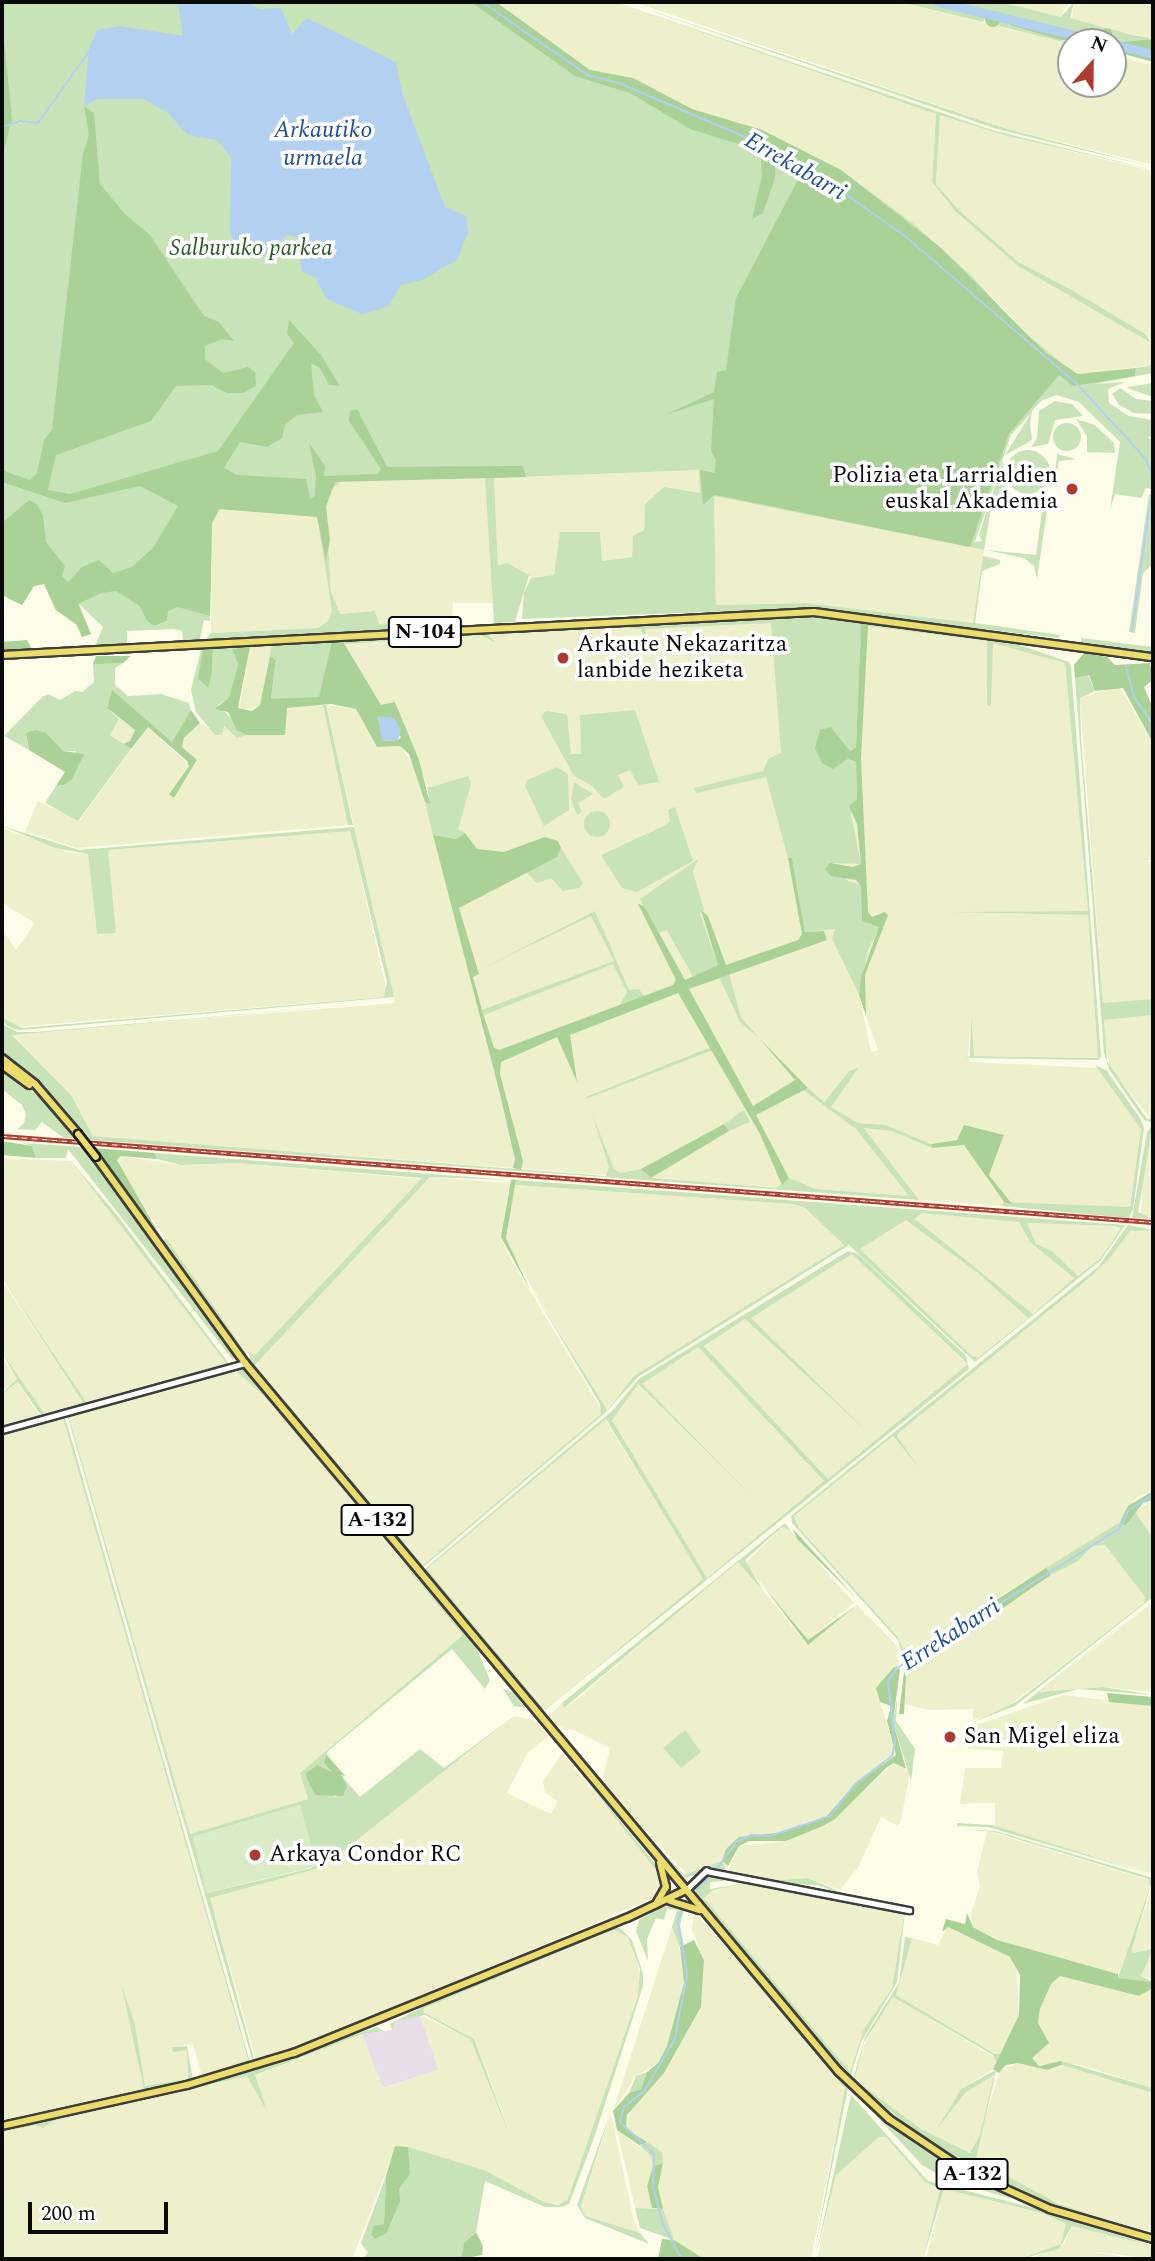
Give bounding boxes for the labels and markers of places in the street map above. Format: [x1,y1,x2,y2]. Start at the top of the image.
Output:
place label: Polizia eta Larrialdien euskal Akademia [832,462,1058,516]
marker: Polizia eta Larrialdien euskal Akademia [1064,481,1080,497]
place label: Arkaute Nekazaritza lanbide heziketa [577,631,787,685]
marker: Arkaute Nekazaritza lanbide heziketa [555,650,571,666]
place label: San Migel eliza [964,1723,1120,1751]
marker: San Migel eliza [942,1729,958,1745]
place label: Arkaya Condor RC [269,1841,462,1869]
marker: Arkaya Condor RC [247,1847,263,1863]

